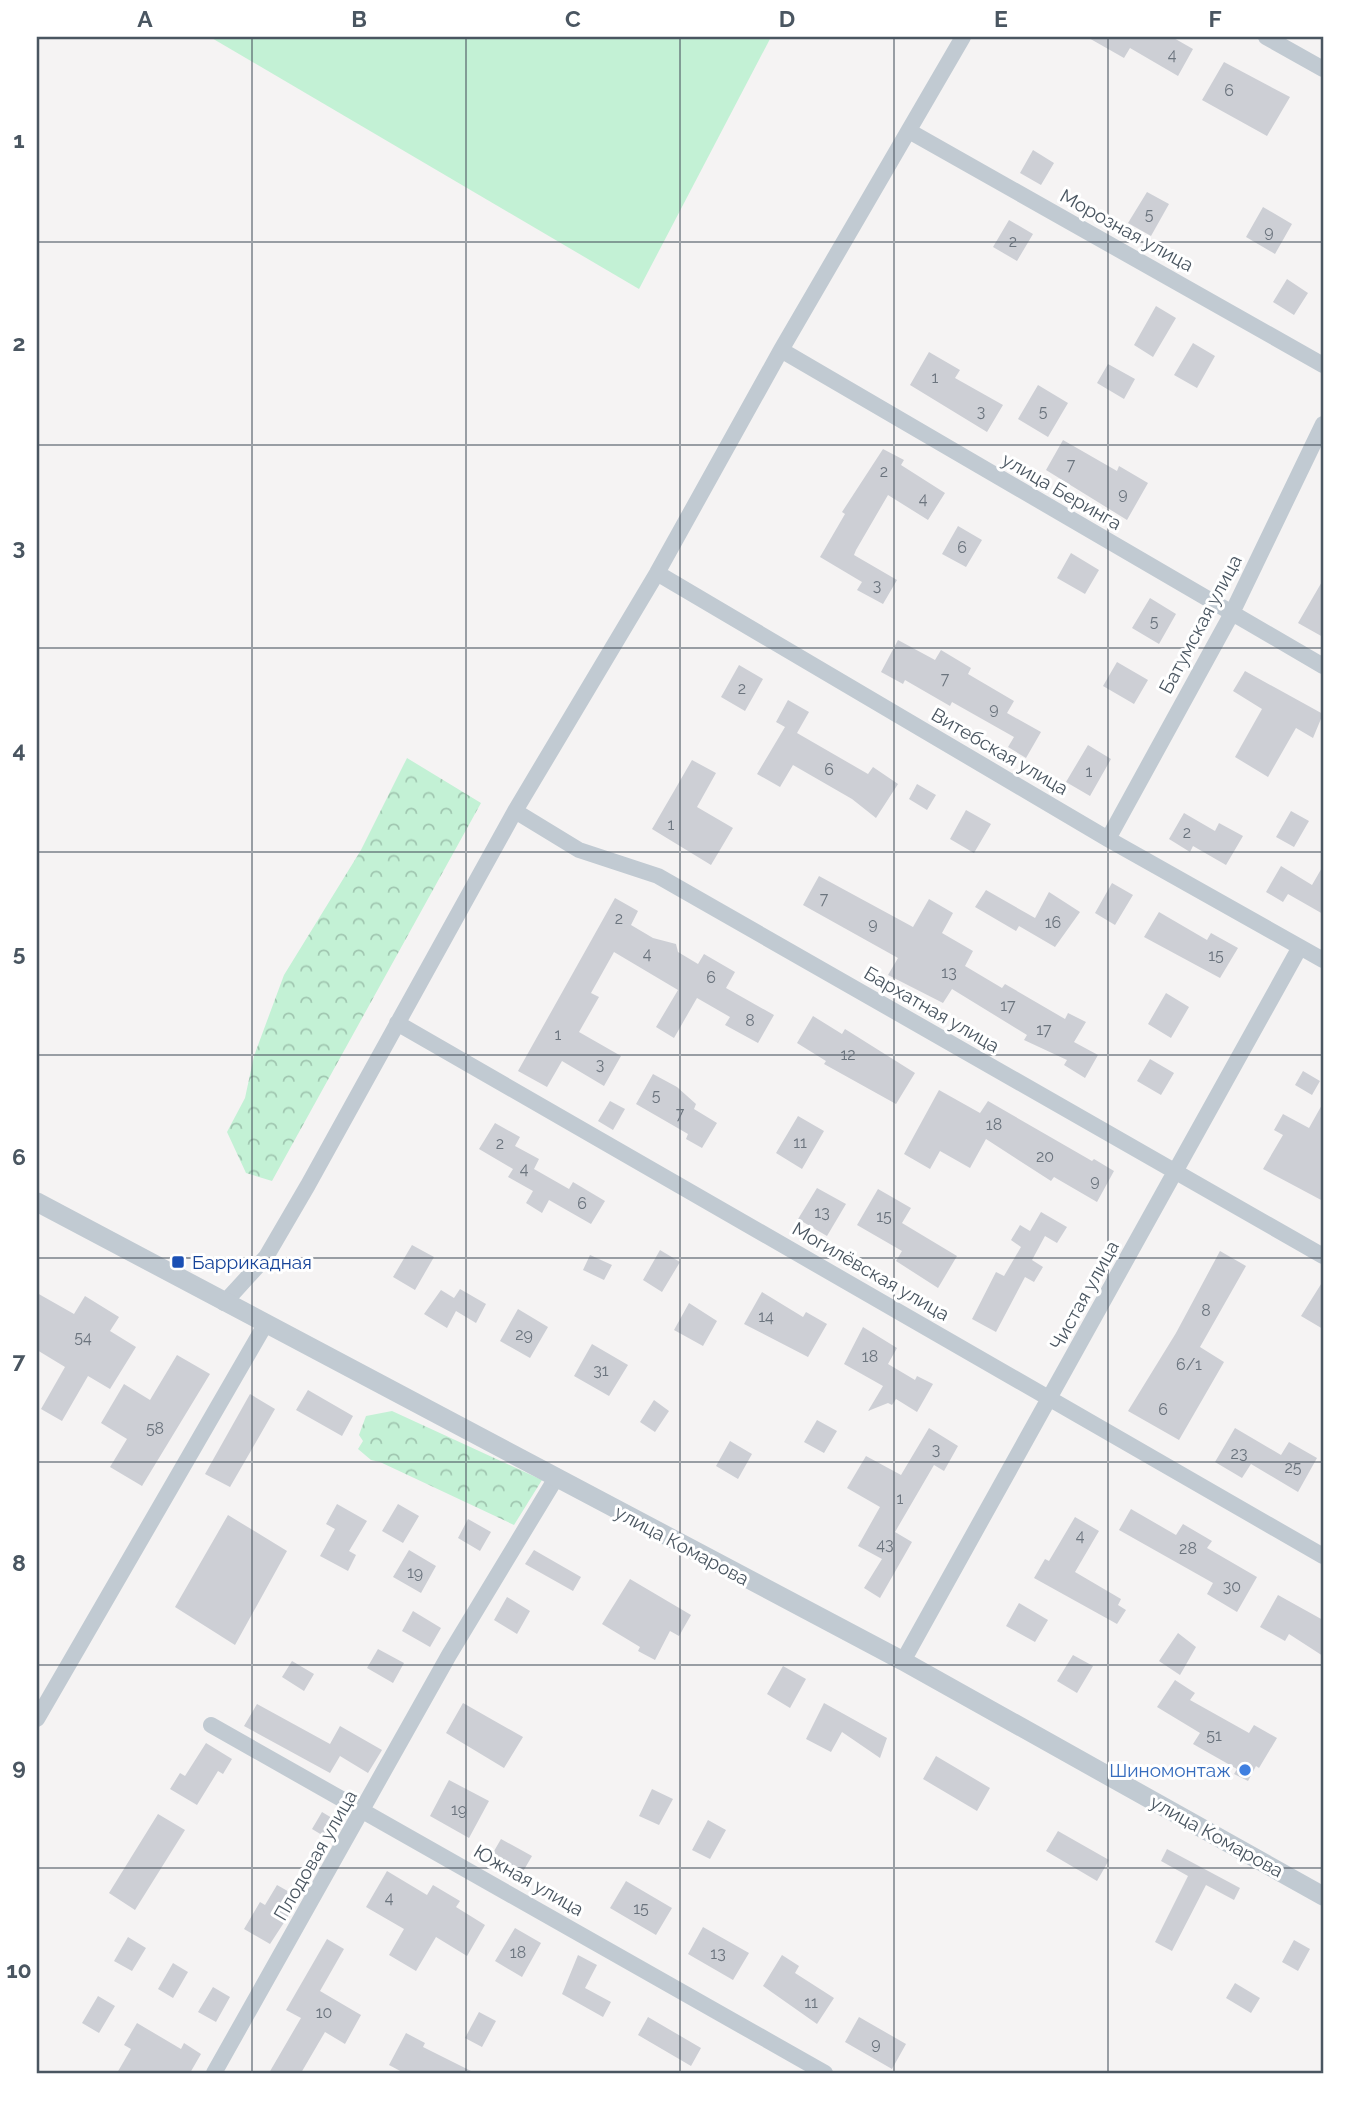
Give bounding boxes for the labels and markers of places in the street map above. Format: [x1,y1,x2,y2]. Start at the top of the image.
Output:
place label: Баррикадная [192,1251,312,1273]
marker: Баррикадная [170,1254,186,1270]
place label: Шиномонтаж [1109,1759,1231,1781]
marker: Шиномонтаж [1237,1762,1253,1778]

